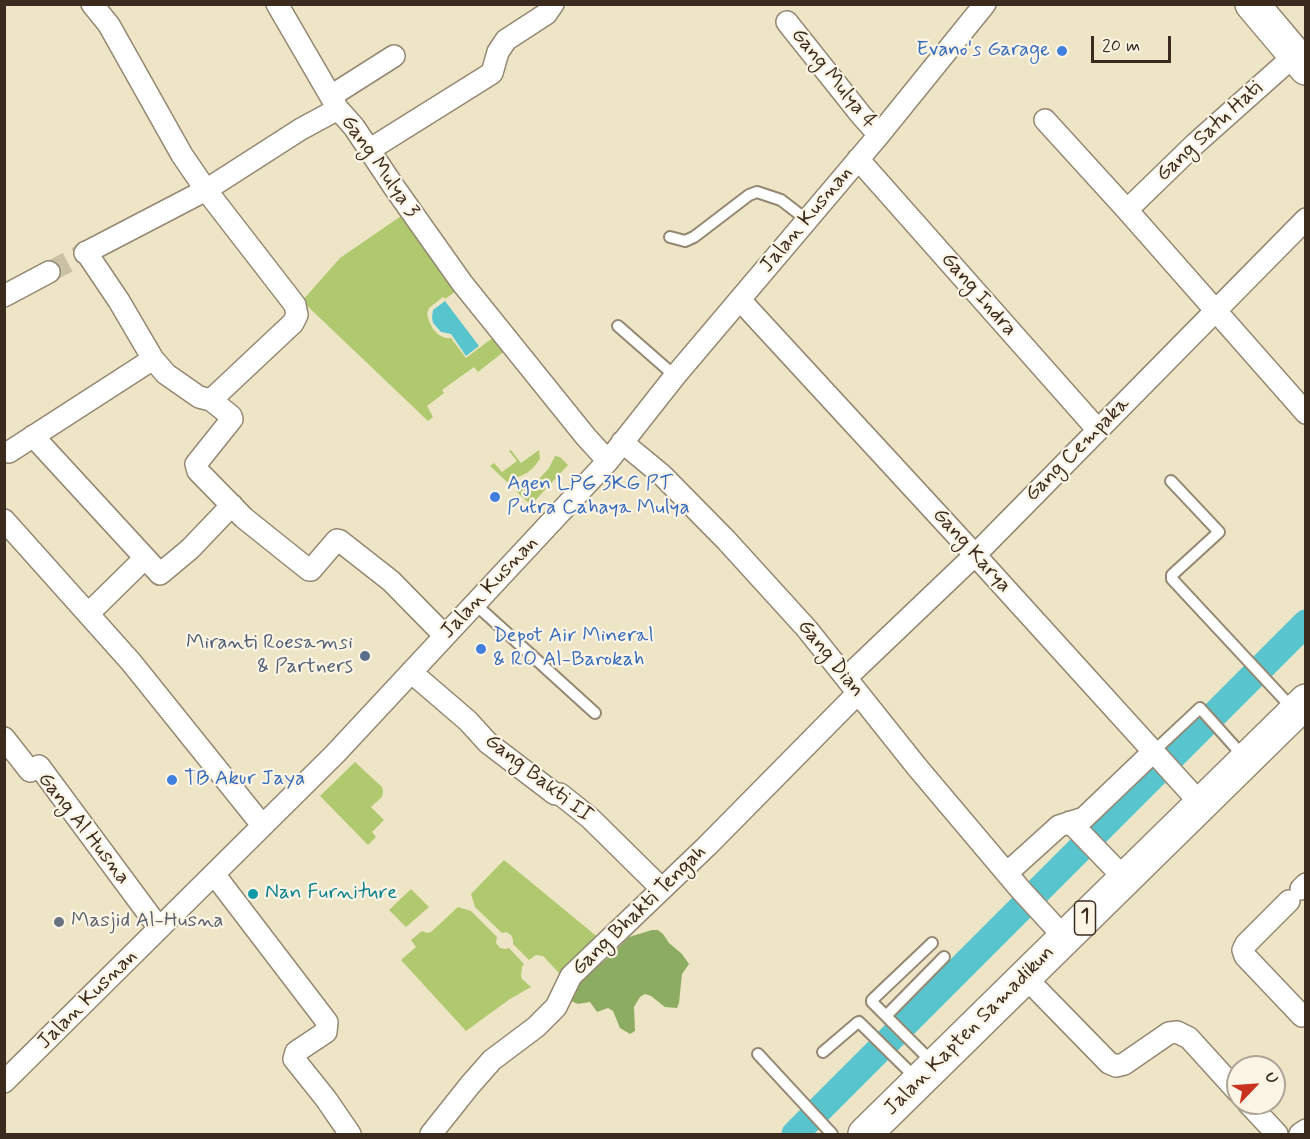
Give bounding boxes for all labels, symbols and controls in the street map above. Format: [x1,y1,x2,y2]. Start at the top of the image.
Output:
street label: Gang Mulya 4 [785,24,881,134]
scale bar [1094,24,1174,62]
text: 20 m [1102,34,1140,58]
place label: Evano's Garage [916,38,1050,64]
marker: Evano's Garage [1055,44,1069,58]
street label: Gang Satu Hati [1152,76,1268,188]
street label: Gang Mulya 3 [334,111,424,223]
street label: Jalan Kusnan [755,162,859,278]
street label: Gang Indra [935,248,1021,342]
street label: Gang Cempaka [1020,392,1136,508]
place label: Agen LPG 3KG PT Putra Cahaya Mulya [507,472,690,522]
marker: Agen LPG 3KG PT Putra Cahaya Mulya [488,490,502,504]
street label: Gang Karya [926,503,1016,599]
street label: Jalan Kusnan [436,531,544,645]
street label: Gang Dian [791,615,869,703]
place label: Depot Air Mineral & RO Al-Barokah [493,624,654,674]
place label: Miranti Roesamsi & Partners [186,631,353,681]
marker: Depot Air Mineral & RO Al-Barokah [474,642,488,656]
marker: Miranti Roesamsi & Partners [358,649,372,663]
street label: Gang Bakti II [479,729,597,829]
place label: TB Akur Jaya [184,767,305,793]
street label: Gang Al Husna [31,768,135,890]
marker: TB Akur Jaya [165,773,179,787]
street label: Gang Bhakti Tengah [567,840,713,982]
place label: Nan Furniture [265,881,397,907]
marker: Nan Furniture [246,887,260,901]
road number: 1 [1074,901,1096,935]
place label: Masjid Al-Husna [71,909,224,935]
marker: Masjid Al-Husna [52,915,66,929]
street label: Jalan Kapten Samadikun [880,941,1060,1121]
street label: Jalan Kusnan [33,945,143,1055]
north arrow [1226,1055,1286,1115]
text: U [1259,1069,1283,1087]

